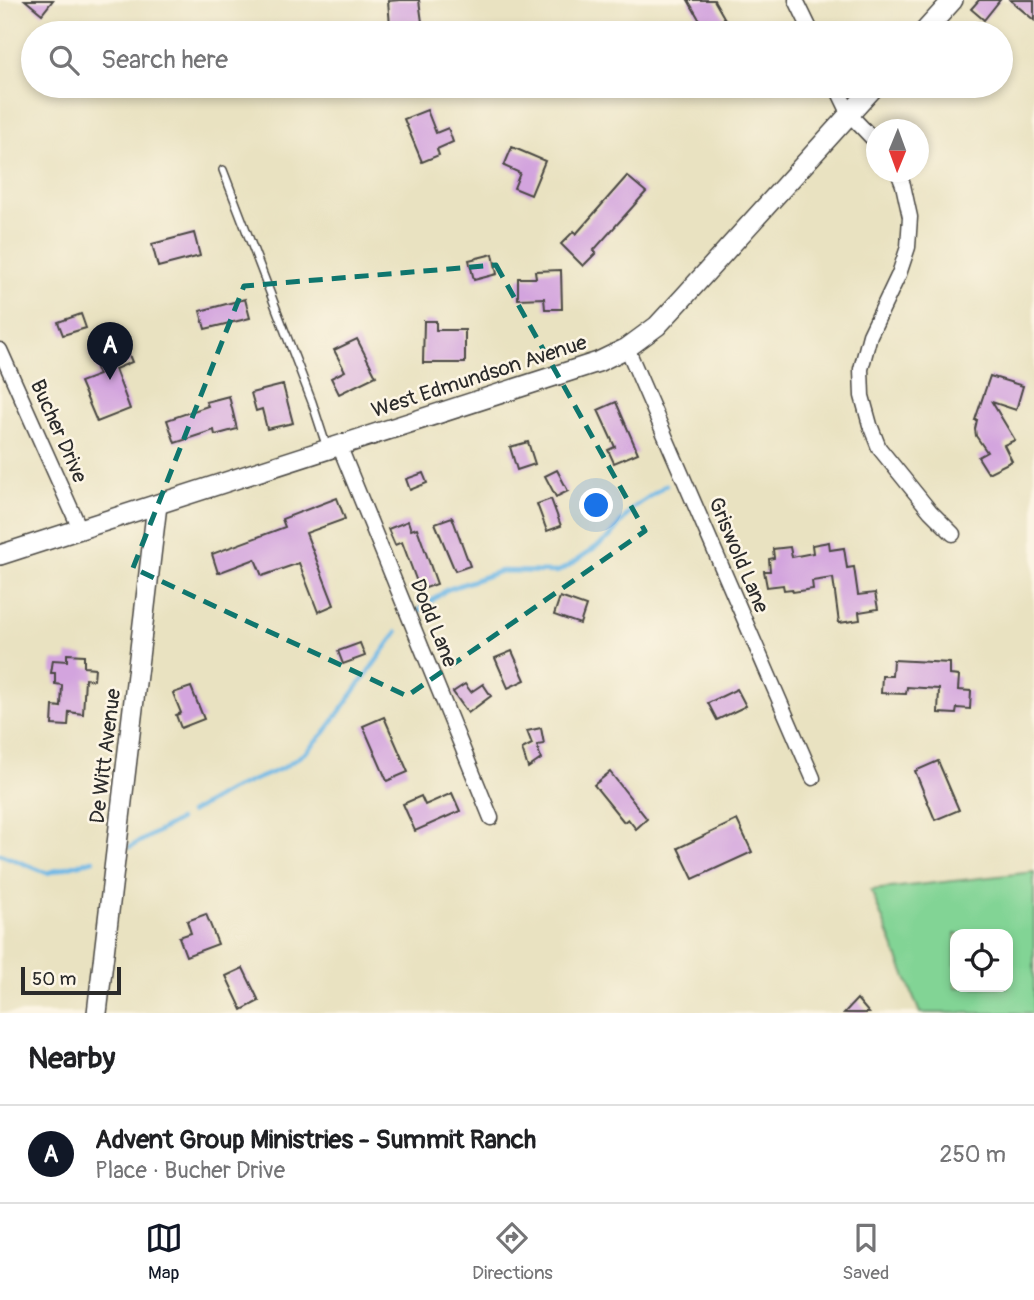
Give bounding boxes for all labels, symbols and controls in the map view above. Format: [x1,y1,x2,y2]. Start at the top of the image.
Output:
search box [21,21,1013,98]
icon: search [45,41,83,79]
text: Search here [101,44,228,76]
north arrow [866,119,929,182]
pin: A [87,322,133,380]
street label: West Edmundson Avenue [368,329,591,424]
street label: Bucher Drive [24,375,94,488]
your location [579,488,613,522]
street label: Griswold Lane [702,493,775,618]
street label: Dodd Lane [404,575,464,672]
street label: De Witt Avenue [84,686,127,825]
map controls [950,929,1013,992]
button: locate [950,929,1013,992]
scale bar [21,964,121,996]
text: 50 m [32,967,76,991]
text: Nearby [28,1040,115,1077]
text: Advent Group Ministries - Summit Ranch [95,1124,536,1156]
text: A [44,1140,58,1169]
text: 250 m [940,1140,1006,1169]
text: Place · Bucher Drive [95,1156,285,1185]
tab: Map [145,1219,183,1285]
tab: Directions [472,1219,553,1285]
tab: Saved [842,1219,889,1285]

